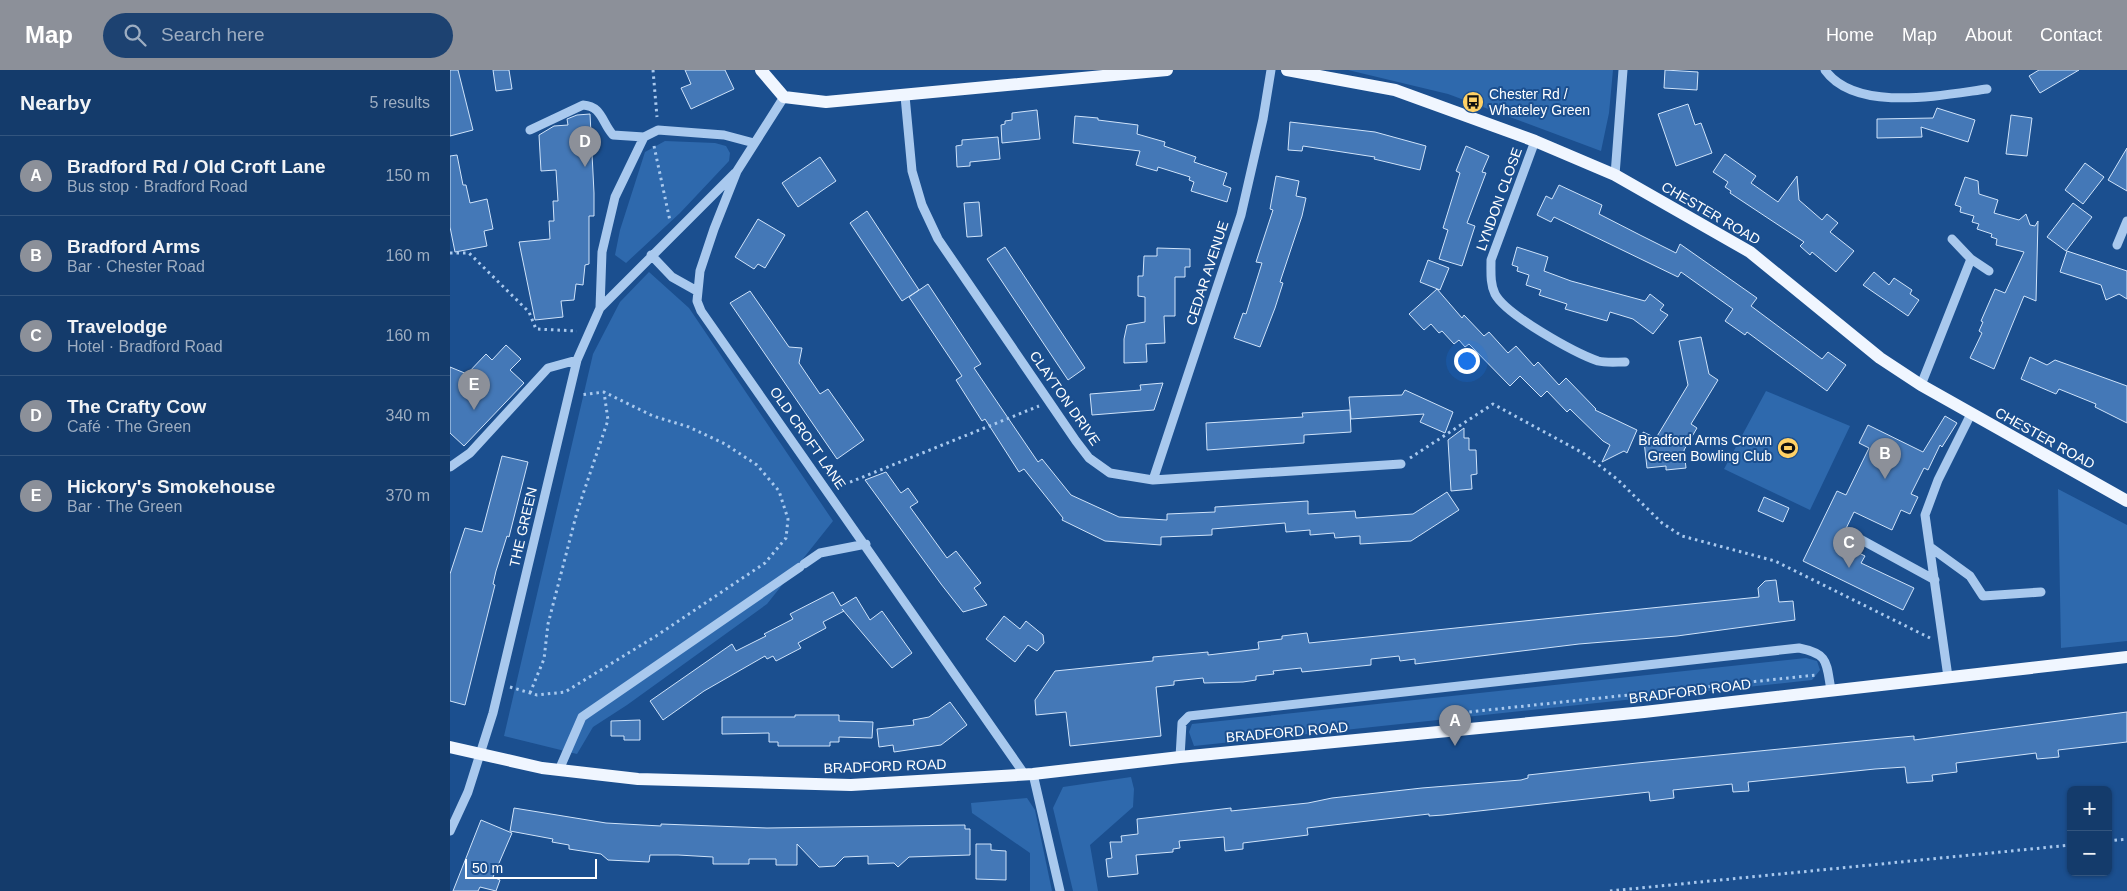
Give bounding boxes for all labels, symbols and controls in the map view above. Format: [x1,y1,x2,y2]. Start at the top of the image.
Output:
search box [103,13,453,58]
text: Map [25,21,73,48]
icon: search [121,21,149,49]
text: Search here [161,24,265,45]
text: Home [1826,25,1874,45]
text: Map [1902,25,1937,45]
text: About [1965,25,2012,45]
text: Contact [2040,25,2102,45]
place label: Chester Rd / Whateley Green [1489,86,1590,118]
bus stop icon: Chester Rd / Whateley Green [1461,90,1485,114]
text: Nearby [20,91,91,114]
text: 5 results [370,94,430,111]
pin: D [569,126,601,167]
street label: LYNDON CLOSE [1473,145,1525,253]
text: Bradford Rd / Old Croft Lane [67,156,326,177]
text: A [30,167,42,184]
text: 150 m [386,167,430,184]
text: Bus stop · Bradford Road [67,178,248,195]
street label: CHESTER ROAD [1659,178,1763,248]
street label: CEDAR AVENUE [1183,219,1231,327]
text: Bradford Arms [67,236,200,257]
text: B [30,247,42,264]
text: 160 m [386,247,430,264]
text: Bar · Chester Road [67,258,205,275]
text: Travelodge [67,316,167,337]
text: C [30,327,42,344]
text: 160 m [386,327,430,344]
text: Hotel · Bradford Road [67,338,223,355]
street label: CLAYTON DRIVE [1026,348,1104,448]
your location [1454,348,1480,374]
pin: E [458,369,490,410]
street label: OLD CROFT LANE [767,384,849,492]
text: The Crafty Cow [67,396,206,417]
street label: CHESTER ROAD [1992,404,2098,472]
text: D [30,407,42,424]
text: 340 m [386,407,430,424]
text: Café · The Green [67,418,191,435]
place label: Bradford Arms Crown Green Bowling Club [1638,432,1772,464]
sports icon: Bradford Arms Crown Green Bowling Club [1776,436,1800,460]
pin: B [1869,438,1901,479]
text: Hickory's Smokehouse [67,476,275,497]
street label: THE GREEN [506,485,540,569]
text: E [31,487,41,504]
text: 370 m [386,487,430,504]
text: Bar · The Green [67,498,182,515]
pin: C [1833,527,1865,568]
street label: BRADFORD ROAD [1628,676,1752,706]
pin: A [1439,705,1471,746]
street label: BRADFORD ROAD [1225,719,1349,745]
street label: BRADFORD ROAD [823,756,947,776]
map controls [2067,786,2112,876]
button: + [2067,786,2112,831]
button: − [2067,831,2112,876]
scale bar [465,856,598,879]
text: 50 m [472,860,503,876]

